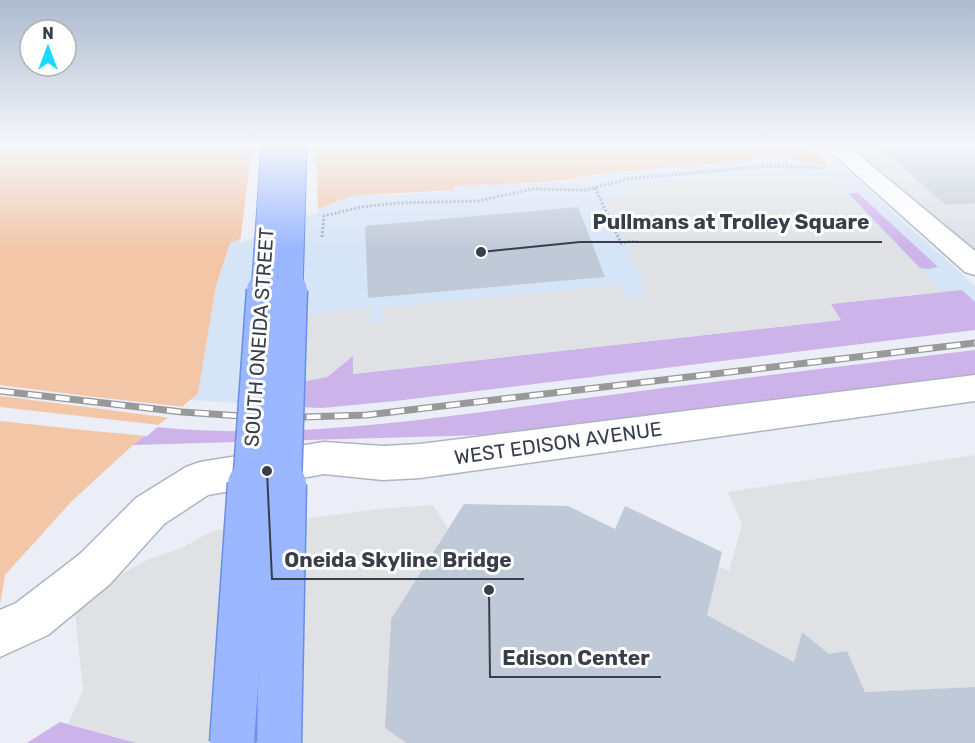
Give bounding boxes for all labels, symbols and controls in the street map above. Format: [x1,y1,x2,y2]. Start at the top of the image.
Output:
north arrow [18,18,78,78]
text: N [42,24,54,43]
callout: Pullmans at Trolley Square [580,203,882,242]
text: Pullmans at Trolley Square [593,209,869,234]
street label: SOUTH ONEIDA STREET [239,226,279,448]
street label: WEST EDISON AVENUE [452,417,664,469]
callout: Oneida Skyline Bridge [272,540,524,579]
text: Oneida Skyline Bridge [284,547,512,572]
callout: Edison Center [490,638,661,677]
text: Edison Center [502,645,650,670]

